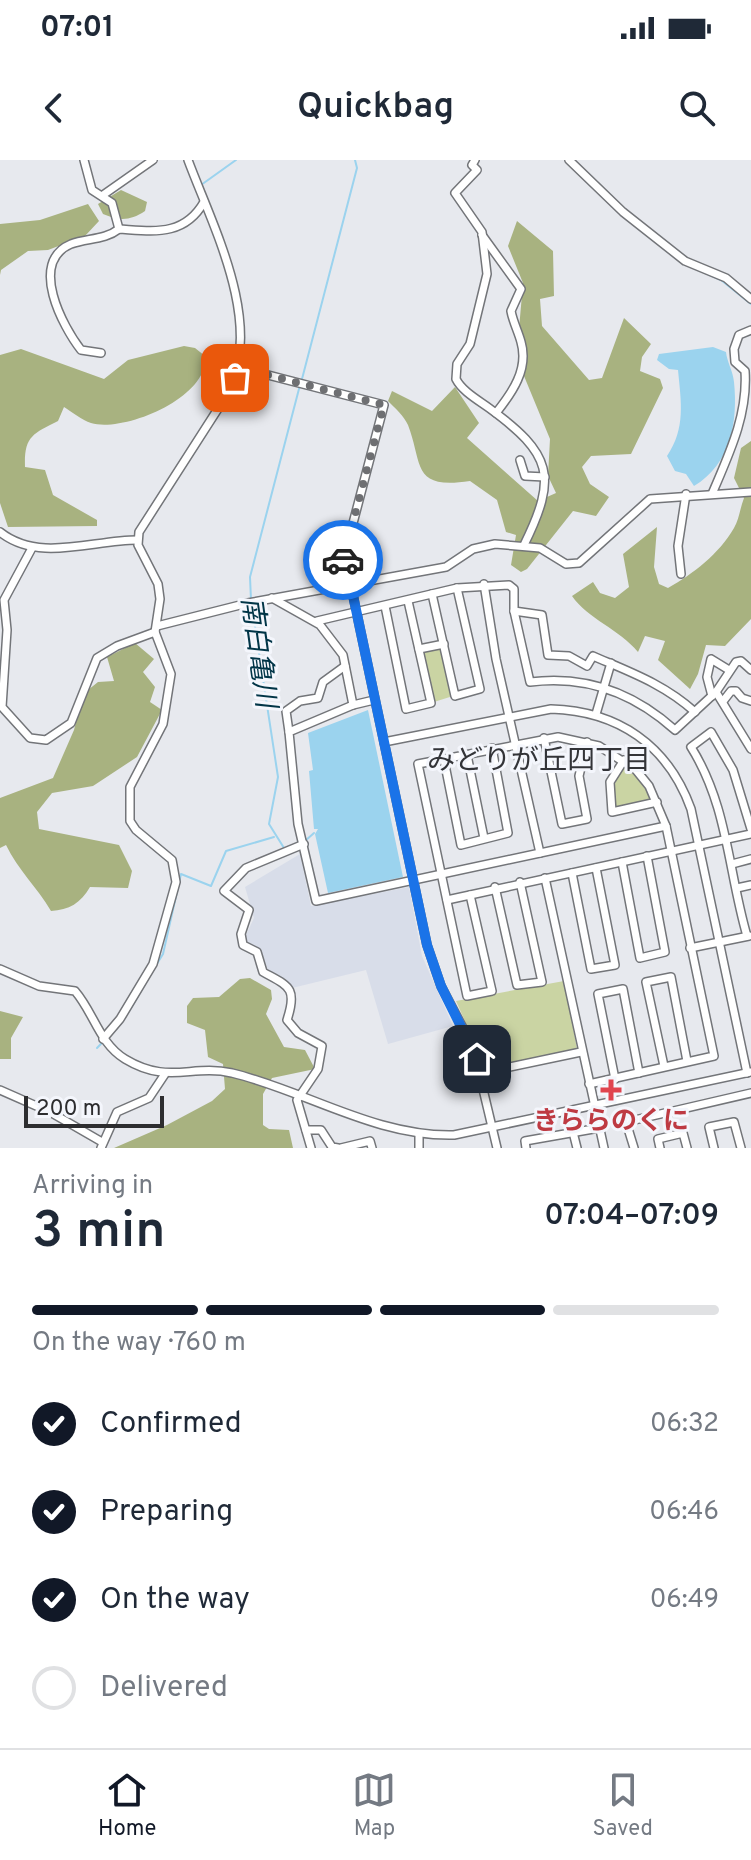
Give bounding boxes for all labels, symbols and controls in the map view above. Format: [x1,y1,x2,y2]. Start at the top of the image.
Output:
text: 07:01 [40,10,114,47]
text: Quickbag [297,85,454,131]
icon: back [32,86,76,130]
icon: search [675,86,719,130]
pin [201,344,269,412]
icon: bag [213,356,257,400]
courier [303,520,383,600]
icon: car [321,538,365,582]
water label: 南白亀川 [231,594,283,713]
district label: みどりが丘四丁目 [427,744,651,780]
pin [443,1025,511,1093]
icon: home [455,1037,499,1081]
marker: きららのくに [600,1079,622,1101]
scale bar [24,1092,164,1128]
text: 200 m [36,1096,101,1123]
place label: きららのくに [533,1106,689,1139]
text: Arriving in [32,1170,153,1203]
text: 07:04–07:09 [544,1198,719,1235]
text: 3 min [32,1200,165,1266]
text: On the way · 760 m [32,1327,246,1360]
icon: check [32,1402,76,1446]
text: Confirmed [100,1406,242,1443]
text: 06:32 [650,1408,719,1441]
icon: check [32,1490,76,1534]
text: Preparing [100,1494,233,1531]
text: 06:46 [649,1496,719,1529]
icon: check [32,1578,76,1622]
text: On the way [100,1582,250,1619]
text: 06:49 [650,1584,719,1617]
text: Delivered [100,1670,228,1707]
tab: Home [98,1768,156,1843]
tab: Map [352,1768,396,1843]
tab: Saved [593,1768,653,1843]

